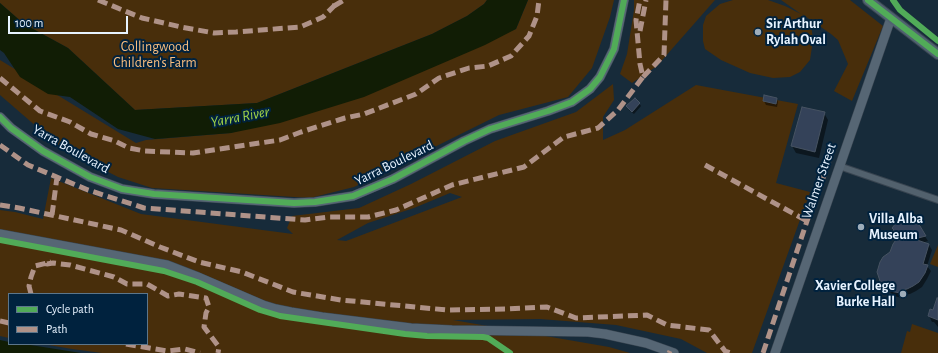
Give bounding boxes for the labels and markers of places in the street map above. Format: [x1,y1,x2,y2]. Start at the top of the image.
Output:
place label: Sir Arthur Rylah Oval [766,16,826,48]
marker: Sir Arthur Rylah Oval [753,27,763,37]
place label: Villa Alba Museum [869,211,923,244]
marker: Villa Alba Museum [856,222,866,232]
place label: Xavier College Burke Hall [815,278,895,310]
marker: Xavier College Burke Hall [898,289,908,299]

